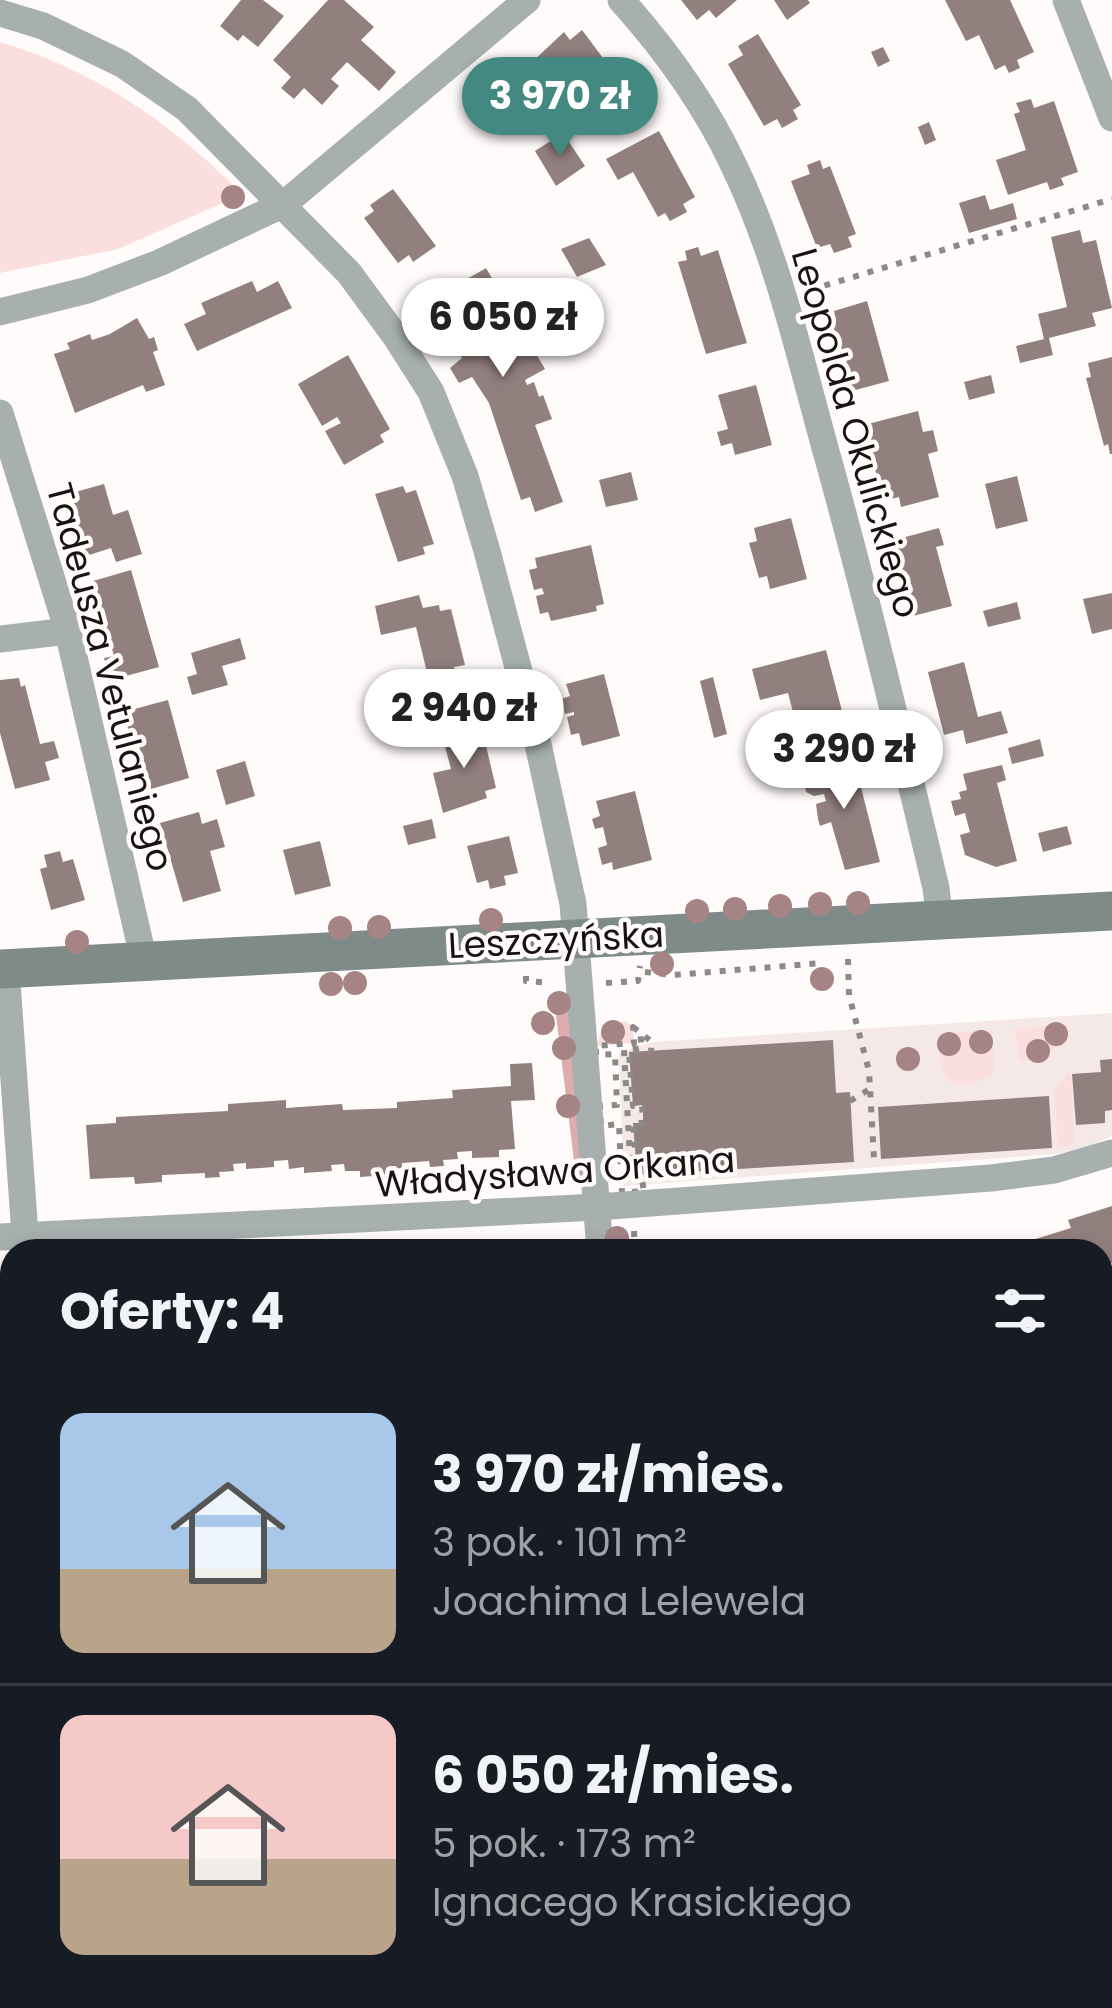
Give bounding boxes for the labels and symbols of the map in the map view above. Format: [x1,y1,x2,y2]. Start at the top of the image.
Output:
pin: 3 970 zł [436,57,684,159]
street label: Leopolda Okulickiego [779,242,933,624]
pin: 6 050 zł [379,278,627,380]
street label: Tadeusza Vetulaniego [34,477,186,877]
pin: 2 940 zł [340,669,588,771]
pin: 3 290 zł [720,710,968,812]
street label: Leszczyńska [447,909,665,971]
street label: Władysława Orkana [373,1134,737,1210]

